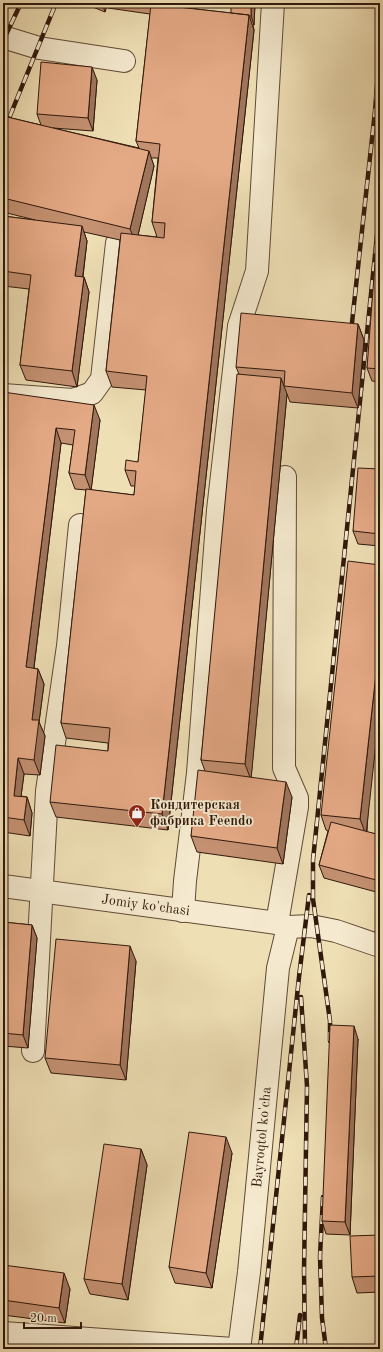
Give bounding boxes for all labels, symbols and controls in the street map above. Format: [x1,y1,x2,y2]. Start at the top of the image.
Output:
place label: Кондитерская фабрика Feendo [150,798,253,829]
shop icon: Кондитерская фабрика Feendo [127,803,147,828]
street label: Jomiy ko'chasi [101,892,191,918]
street label: Bayroqtol ko'cha [250,1086,274,1188]
scale bar [24,1304,81,1330]
text: 20 m [30,1313,57,1325]

